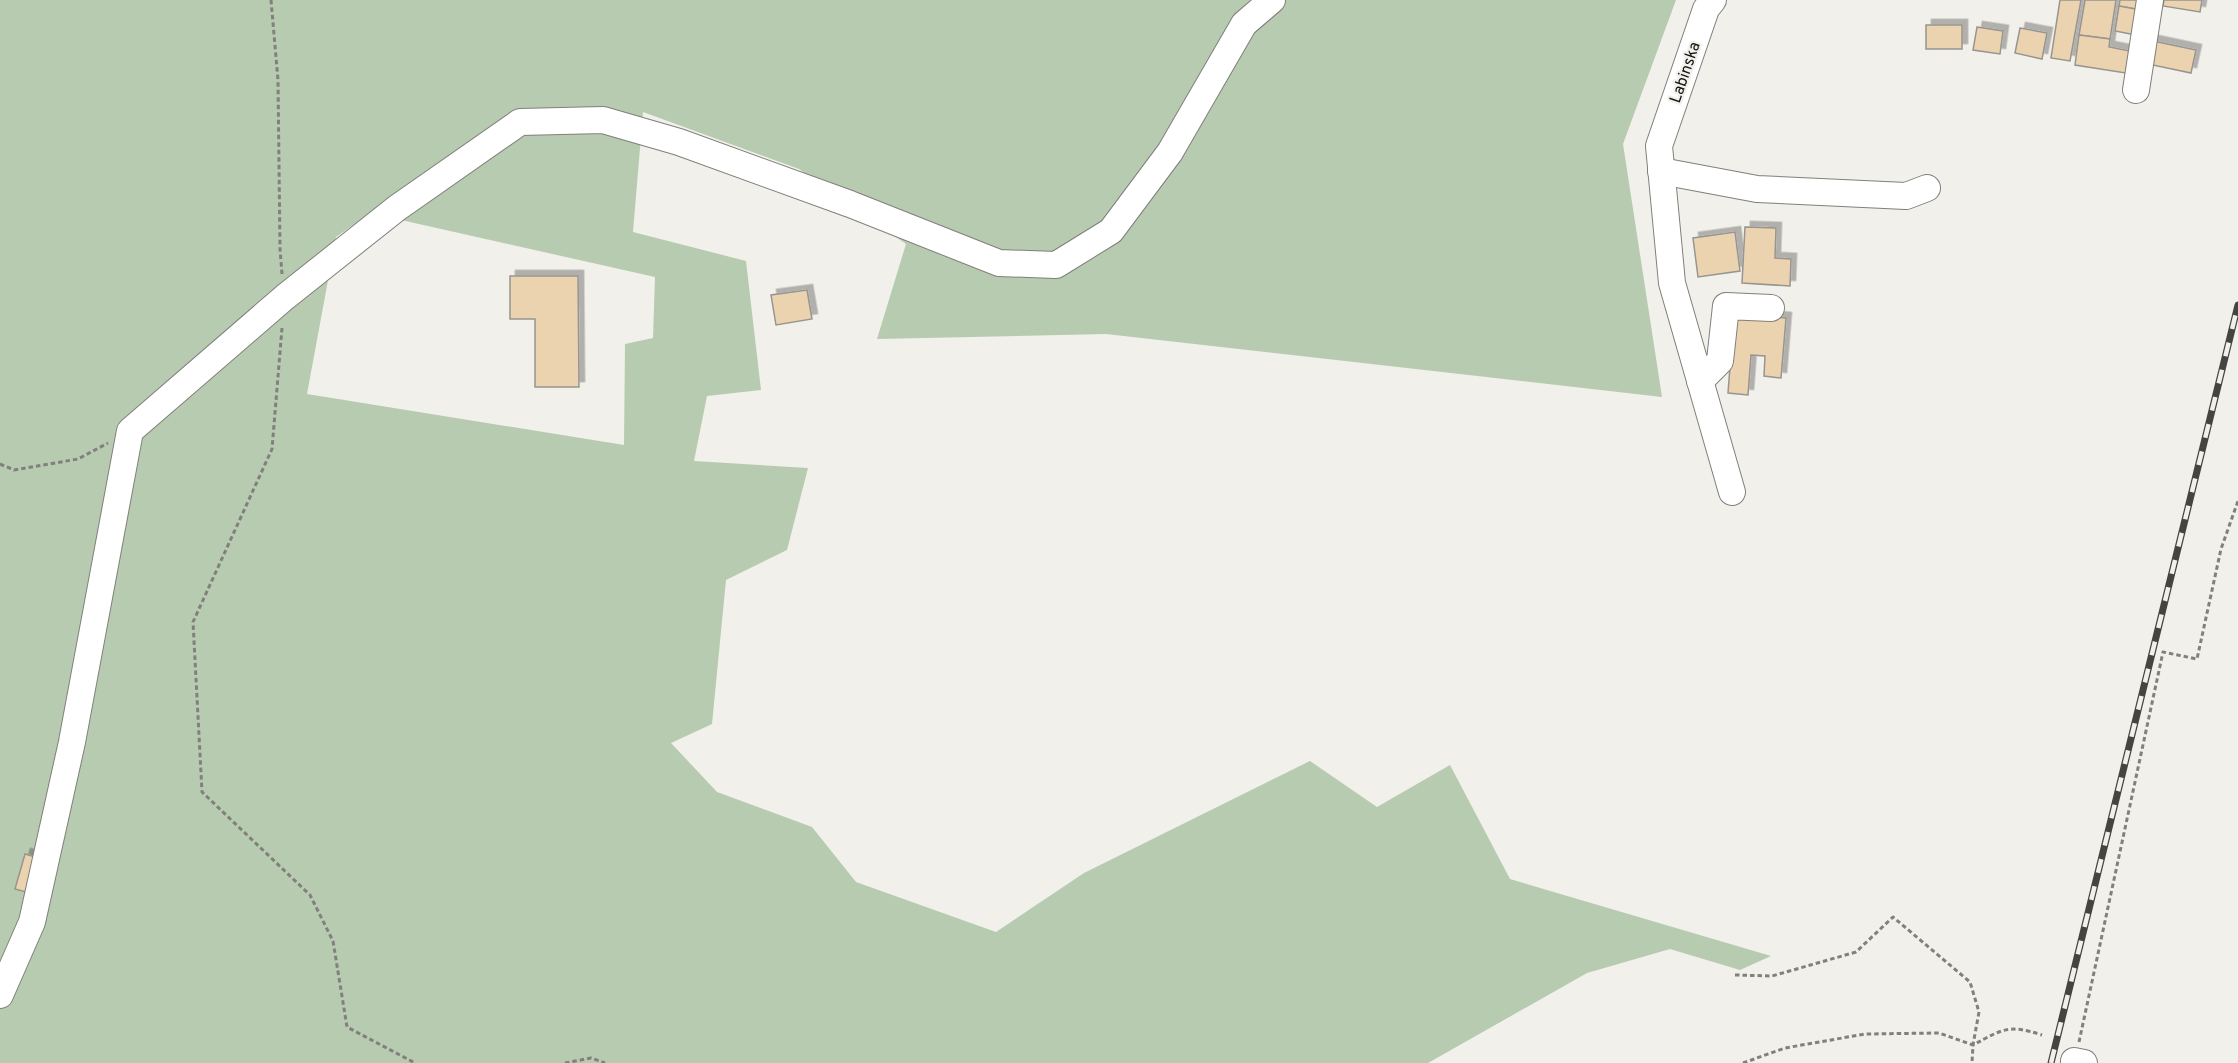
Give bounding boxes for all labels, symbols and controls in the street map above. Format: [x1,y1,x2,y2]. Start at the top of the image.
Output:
street label: Labinska [1666,39,1706,106]

